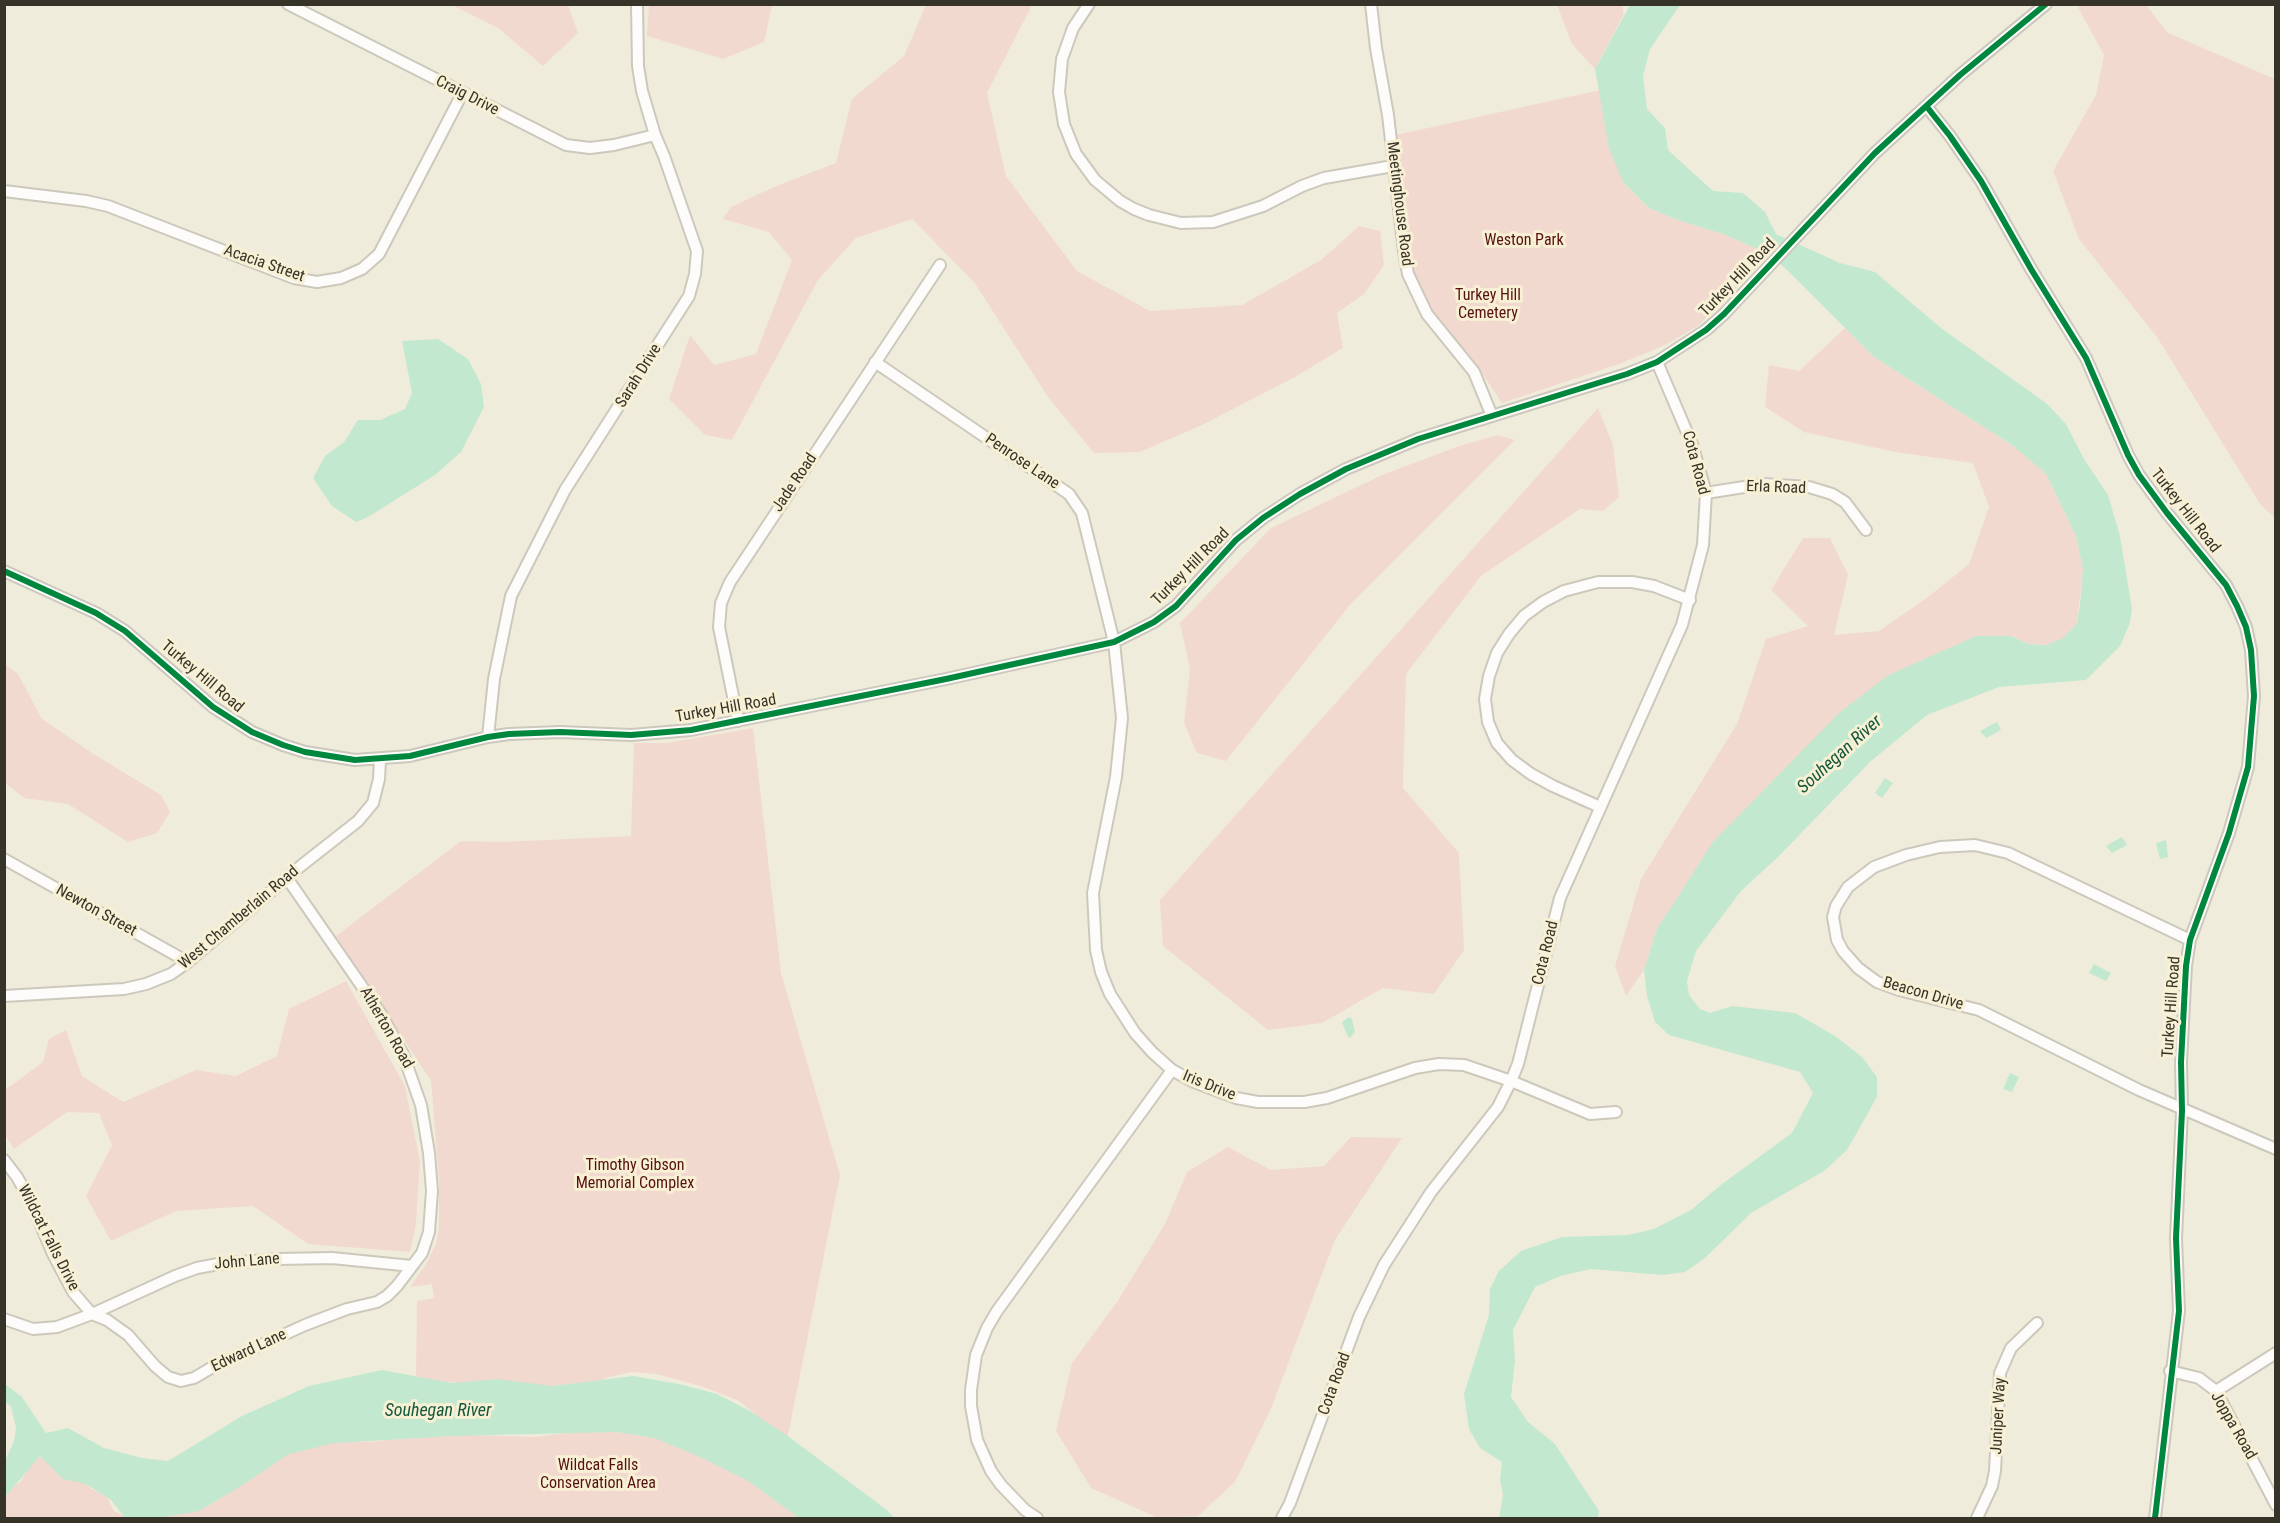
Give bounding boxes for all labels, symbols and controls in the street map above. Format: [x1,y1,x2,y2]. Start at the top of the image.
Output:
street label: Craig Drive [432,72,502,120]
street label: Meetinghouse Road [1382,141,1416,267]
park label: Weston Park [1484,231,1564,251]
street label: Turkey Hill Road [1696,235,1780,321]
street label: Acacia Street [221,241,307,287]
park label: Turkey Hill Cemetery [1455,286,1521,324]
street label: Sarah Drive [612,341,666,411]
street label: Cota Road [1677,429,1713,497]
street label: Penrose Lane [981,430,1063,494]
street label: Jade Road [768,450,822,516]
street label: Turkey Hill Road [2146,465,2224,557]
street label: Erla Road [1746,477,1806,499]
street label: Turkey Hill Road [1148,524,1234,610]
street label: Turkey Hill Road [157,637,247,717]
street label: Turkey Hill Road [674,691,778,727]
water label: Souhegan River [1793,711,1887,799]
street label: West Chamberlain Road [175,862,303,974]
street label: Newton Street [52,881,140,941]
street label: Cota Road [1529,919,1563,987]
street label: Turkey Hill Road [2159,956,2185,1058]
street label: Beacon Drive [1881,973,1965,1015]
street label: Atherton Road [355,984,417,1072]
street label: Iris Drive [1180,1067,1238,1105]
park label: Timothy Gibson Memorial Complex [576,1156,694,1194]
street label: Wildcat Falls Drive [13,1182,83,1294]
street label: John Lane [214,1250,280,1274]
street label: Edward Lane [208,1325,290,1377]
street label: Cota Road [1315,1350,1355,1418]
street label: Juniper Way [1987,1377,2011,1455]
street label: Joppa Road [2206,1389,2260,1463]
water label: Souhegan River [385,1400,491,1422]
park label: Wildcat Falls Conservation Area [540,1456,656,1494]

